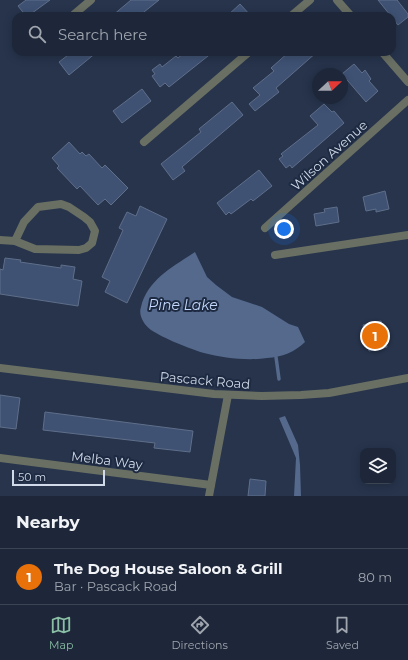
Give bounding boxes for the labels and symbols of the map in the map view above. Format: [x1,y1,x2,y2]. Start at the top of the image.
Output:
north arrow [312,68,348,104]
street label: Wilson Avenue [288,117,370,193]
your location [274,219,294,239]
water label: Pine Lake [148,296,218,314]
pin: 1 [362,321,388,351]
street label: Pascack Road [159,368,251,392]
street label: Melba Way [70,448,145,472]
scale bar [12,468,105,487]

